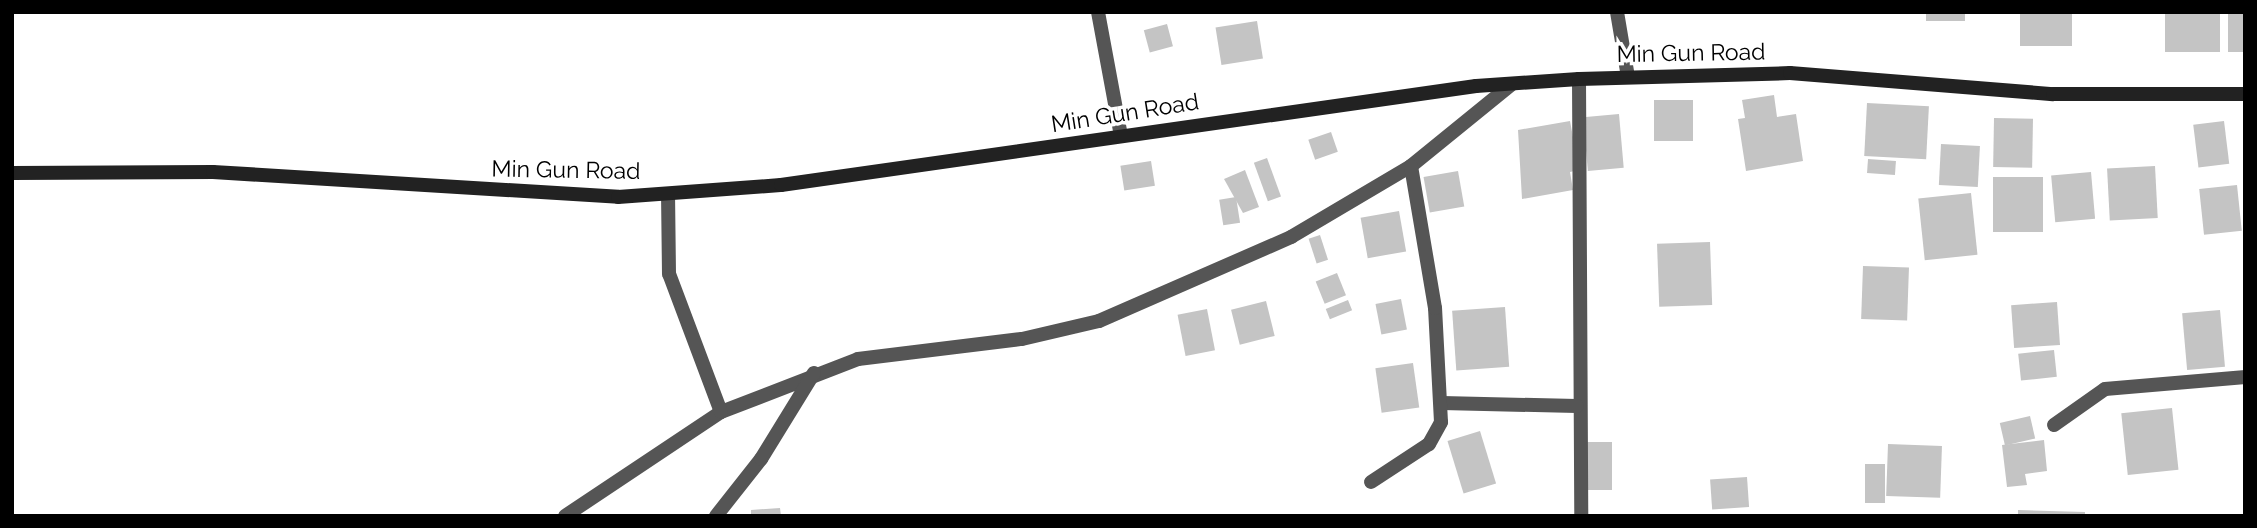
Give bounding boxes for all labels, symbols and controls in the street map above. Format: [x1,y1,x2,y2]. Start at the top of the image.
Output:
street label: Min Gun Road [1616,38,1766,68]
street label: Min Gun Road [1049,88,1201,138]
street label: Min Gun Road [491,155,641,185]

